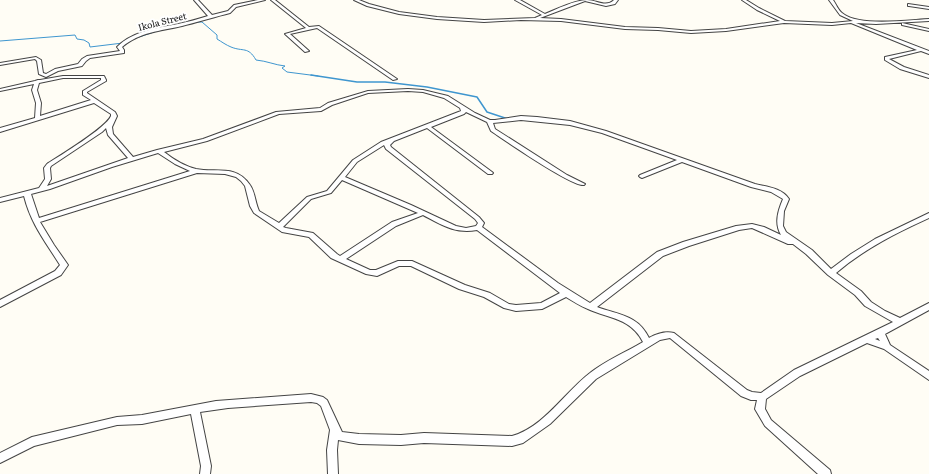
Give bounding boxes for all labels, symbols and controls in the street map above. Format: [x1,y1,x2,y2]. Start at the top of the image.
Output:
street label: Ikola Street [136,8,188,34]

